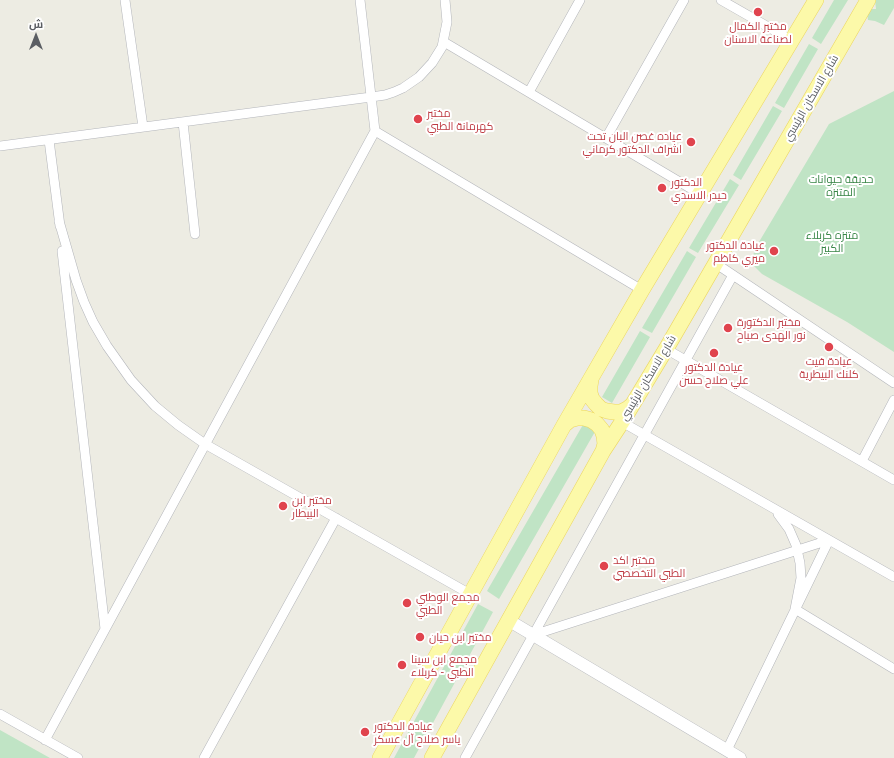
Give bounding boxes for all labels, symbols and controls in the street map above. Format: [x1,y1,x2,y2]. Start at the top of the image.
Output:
marker: مختبر الكمال لصناعة الاسنان [752,6,764,18]
north arrow [16,16,56,56]
text: ش [29,17,43,30]
place label: مختبر الكمال لصناعة الاسنان [724,19,792,45]
street label: شارع الاسكان الرئيسي [781,52,841,144]
place label: مختبر كهرمانة الطبي [427,106,493,132]
marker: مختبر كهرمانة الطبي [412,113,424,125]
place label: عياده غصن البان تحت اشراف الدكتور كرماني [583,129,682,155]
marker: عياده غصن البان تحت اشراف الدكتور كرماني [685,136,697,148]
park label: حديقة حيوانات المتنزه [809,172,873,198]
place label: الدكتور حيدر الاسدي [671,175,727,201]
marker: الدكتور حيدر الاسدي [656,182,668,194]
park label: متنزه كربلاء الكبير [806,228,858,254]
place label: عيادة الدكتور ميري كاظم [706,238,765,264]
marker: عيادة الدكتور ميري كاظم [768,245,780,257]
place label: مختبر الدكتورة نور الهدى صباح [737,315,806,341]
marker: مختبر الدكتورة نور الهدى صباح [722,322,734,334]
street label: شارع الاسكان الرئيسي [617,333,679,423]
marker: عيادة فيت كلنك البيطرية [823,341,835,353]
marker: عيادة الدكتور علي صلاح حسن [708,347,720,359]
place label: عيادة فيت كلنك البيطرية [799,354,859,380]
place label: عيادة الدكتور علي صلاح حسن [679,360,749,386]
place label: مختبر ابن البيطار [292,493,332,519]
marker: مختبر ابن البيطار [277,500,289,512]
place label: مختبر اكد الطبي التخصصي [613,553,685,579]
marker: مختبر اكد الطبي التخصصي [598,560,610,572]
place label: مجمع الوطني الطبي [416,590,480,616]
marker: مجمع الوطني الطبي [401,597,413,609]
place label: مختبر ابن حيان [429,630,492,644]
marker: مختبر ابن حيان [414,631,426,643]
place label: مجمع ابن سينا الطبي - كربلاء [411,652,477,678]
marker: مجمع ابن سينا الطبي - كربلاء [396,659,408,671]
place label: عيادة الدكتور ياسر صلاح آل عسكر [374,719,460,745]
marker: عيادة الدكتور ياسر صلاح آل عسكر [359,726,371,738]

